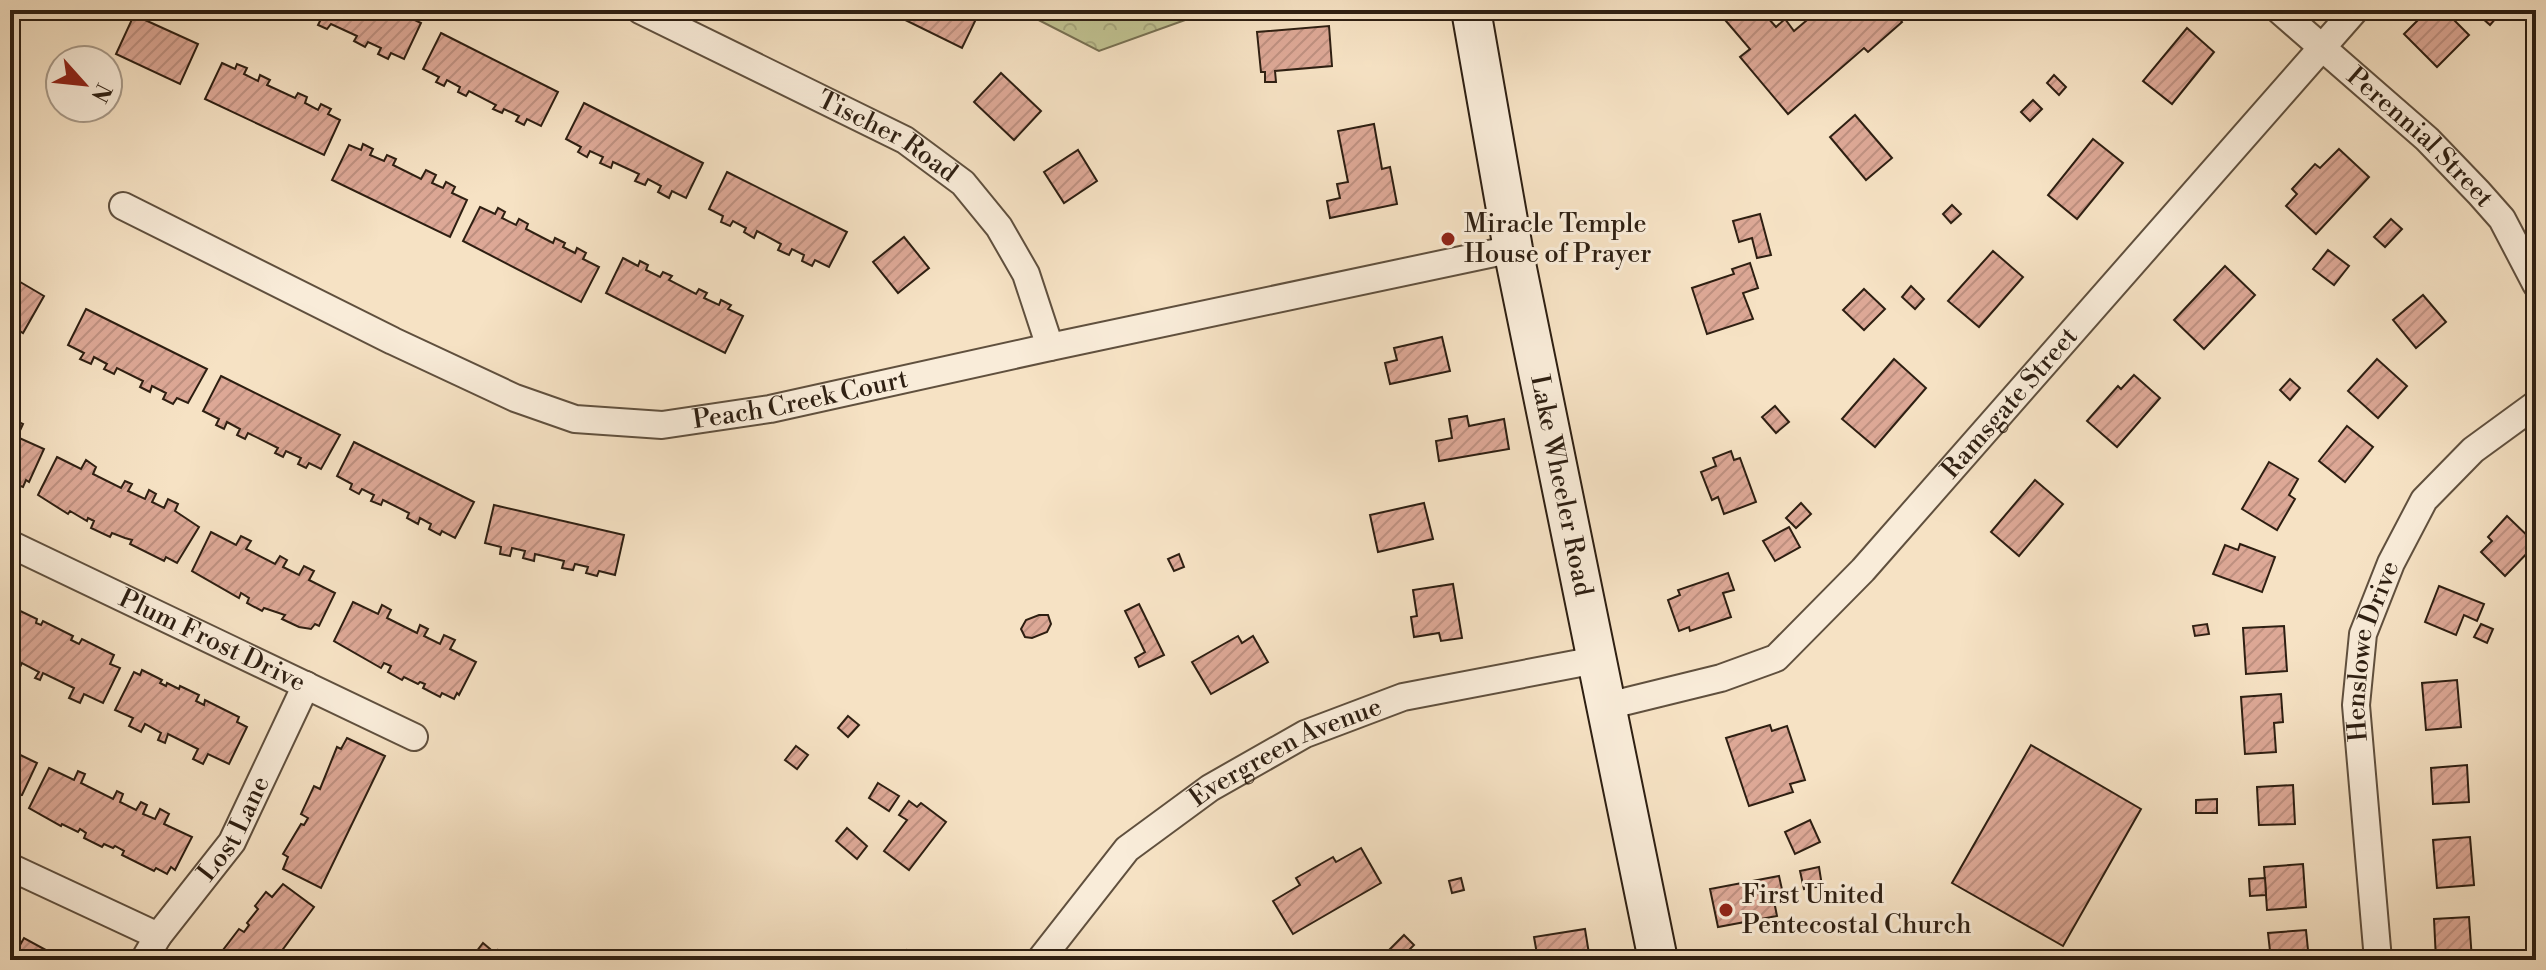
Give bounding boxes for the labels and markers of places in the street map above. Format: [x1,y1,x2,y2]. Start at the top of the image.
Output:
place label: Miracle Temple House of Prayer [1464,208,1652,270]
marker: Miracle Temple House of Prayer [1439,230,1457,248]
place label: First United Pentecostal Church [1742,879,1972,941]
marker: First United Pentecostal Church [1717,901,1735,919]

